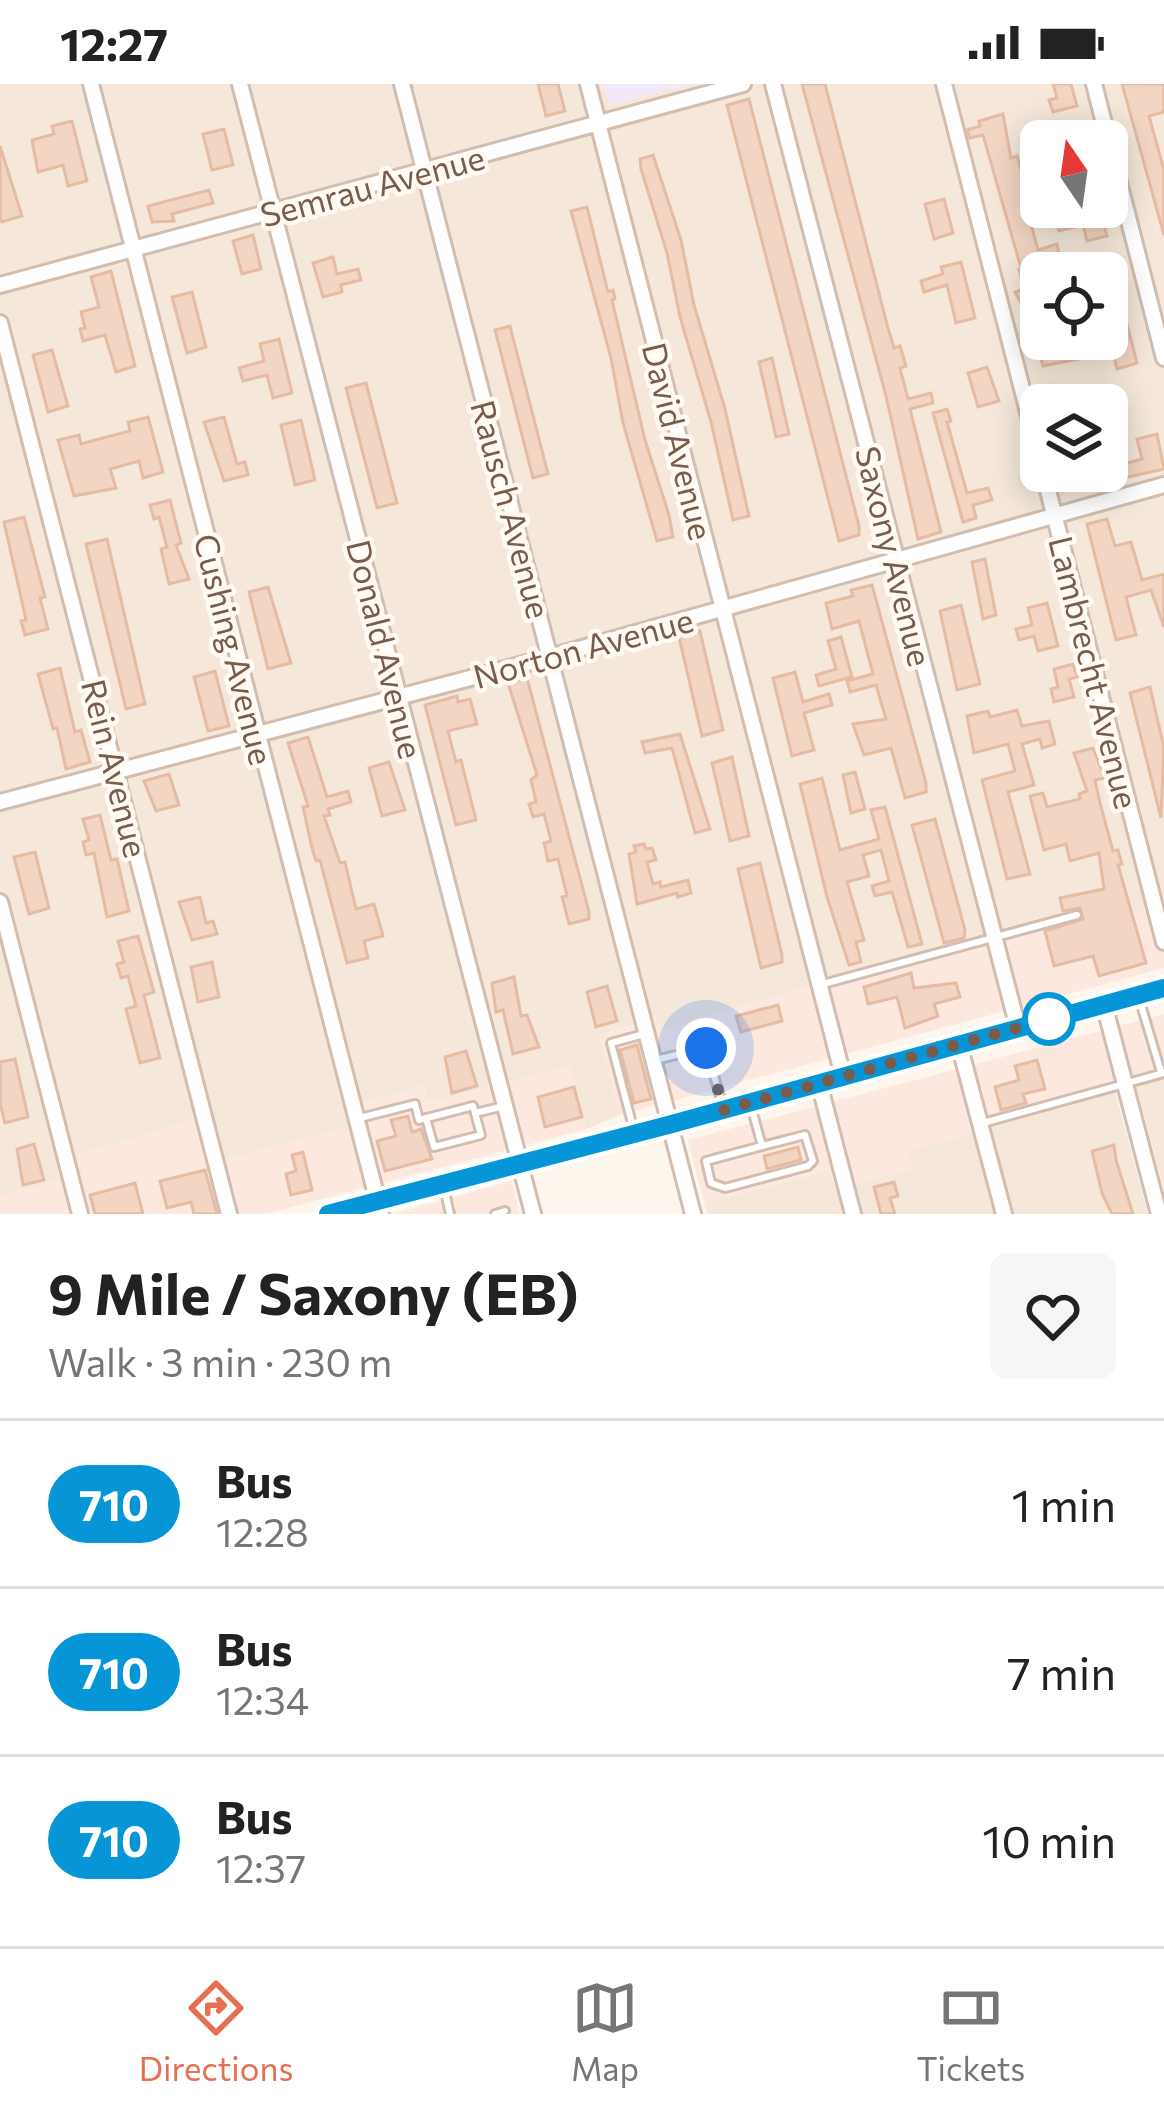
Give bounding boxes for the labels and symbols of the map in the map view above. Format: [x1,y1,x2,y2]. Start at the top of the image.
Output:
north arrow [1020,120,1128,228]
street label: Semrau Avenue [255,135,489,235]
street label: David Avenue [635,338,723,544]
street label: Rausch Avenue [463,395,561,623]
street label: Saxony Avenue [848,442,942,670]
street label: Cushing Avenue [186,529,284,769]
street label: Lambrecht Avenue [1041,531,1149,813]
street label: Donald Avenue [339,535,433,763]
street label: Norton Avenue [469,598,697,696]
street label: Rein Avenue [74,675,158,861]
unlabelled marker [1024,994,1074,1044]
your location [676,1018,736,1078]

